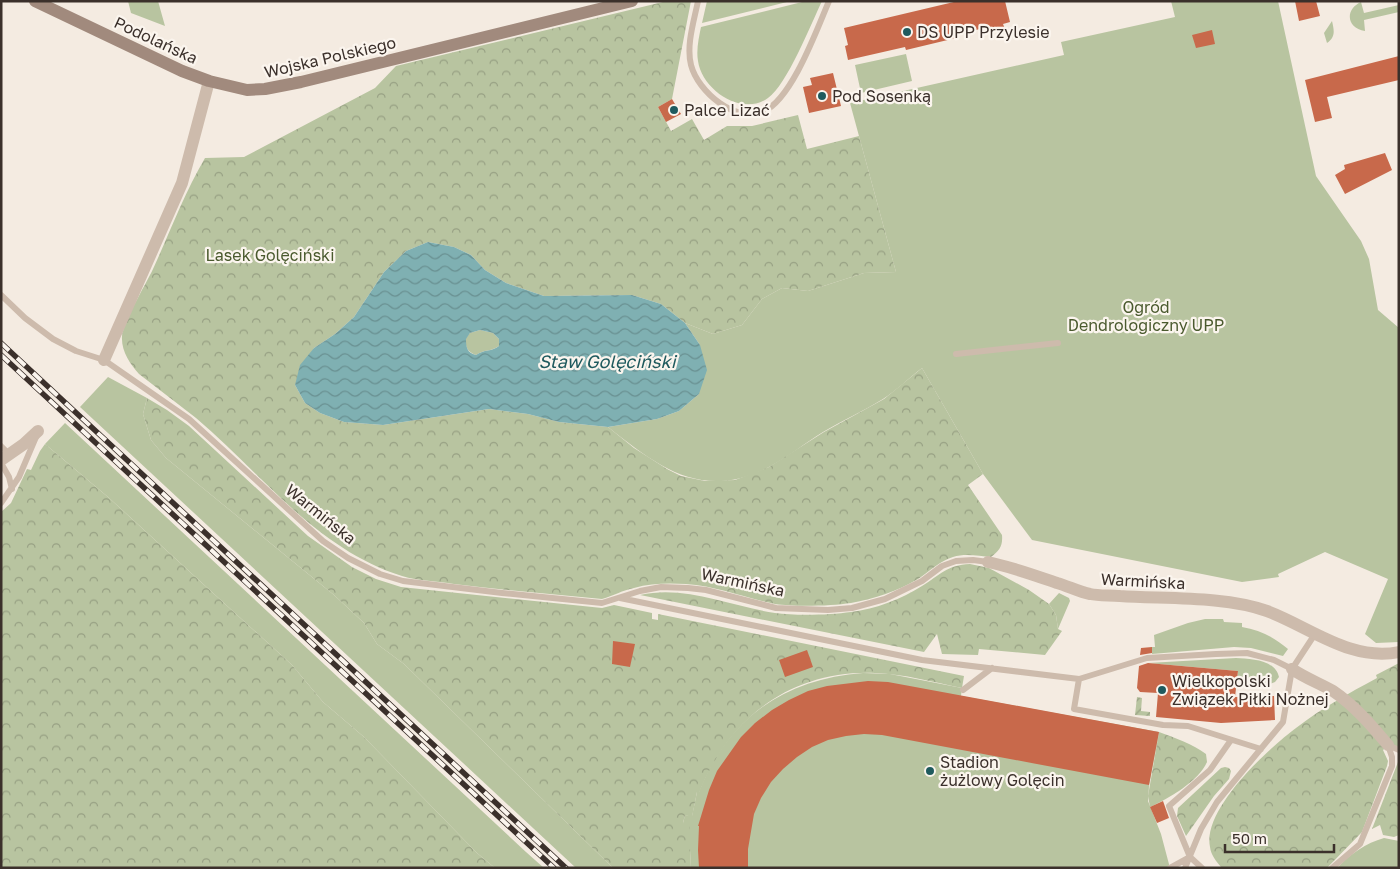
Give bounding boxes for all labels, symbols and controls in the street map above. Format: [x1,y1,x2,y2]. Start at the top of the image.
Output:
street label: Podolańska [111,12,201,68]
place label: DS UPP Przylesie [917,22,1050,42]
marker: DS UPP Przylesie [901,26,913,38]
street label: Wojska Polskiego [262,32,398,82]
place label: Pod Sosenką [832,86,931,106]
marker: Pod Sosenką [816,90,828,102]
place label: Palce Lizać [684,100,770,120]
marker: Palce Lizać [668,104,680,116]
park label: Lasek Golęciński [206,245,334,265]
park label: Ogród Dendrologiczny UPP [1068,297,1224,335]
water label: Staw Golęciński [538,350,678,372]
street label: Warmińska [282,480,360,548]
street label: Warmińska [699,563,787,601]
street label: Warmińska [1100,569,1186,593]
place label: Wielkopolski Związek Piłki Nożnej [1172,671,1329,709]
marker: Wielkopolski Związek Piłki Nożnej [1156,684,1168,696]
place label: Stadion żużlowy Golęcin [940,752,1065,790]
marker: Stadion żużlowy Golęcin [924,765,936,777]
scale bar [1225,822,1334,854]
text: 50 m [1232,829,1267,847]

